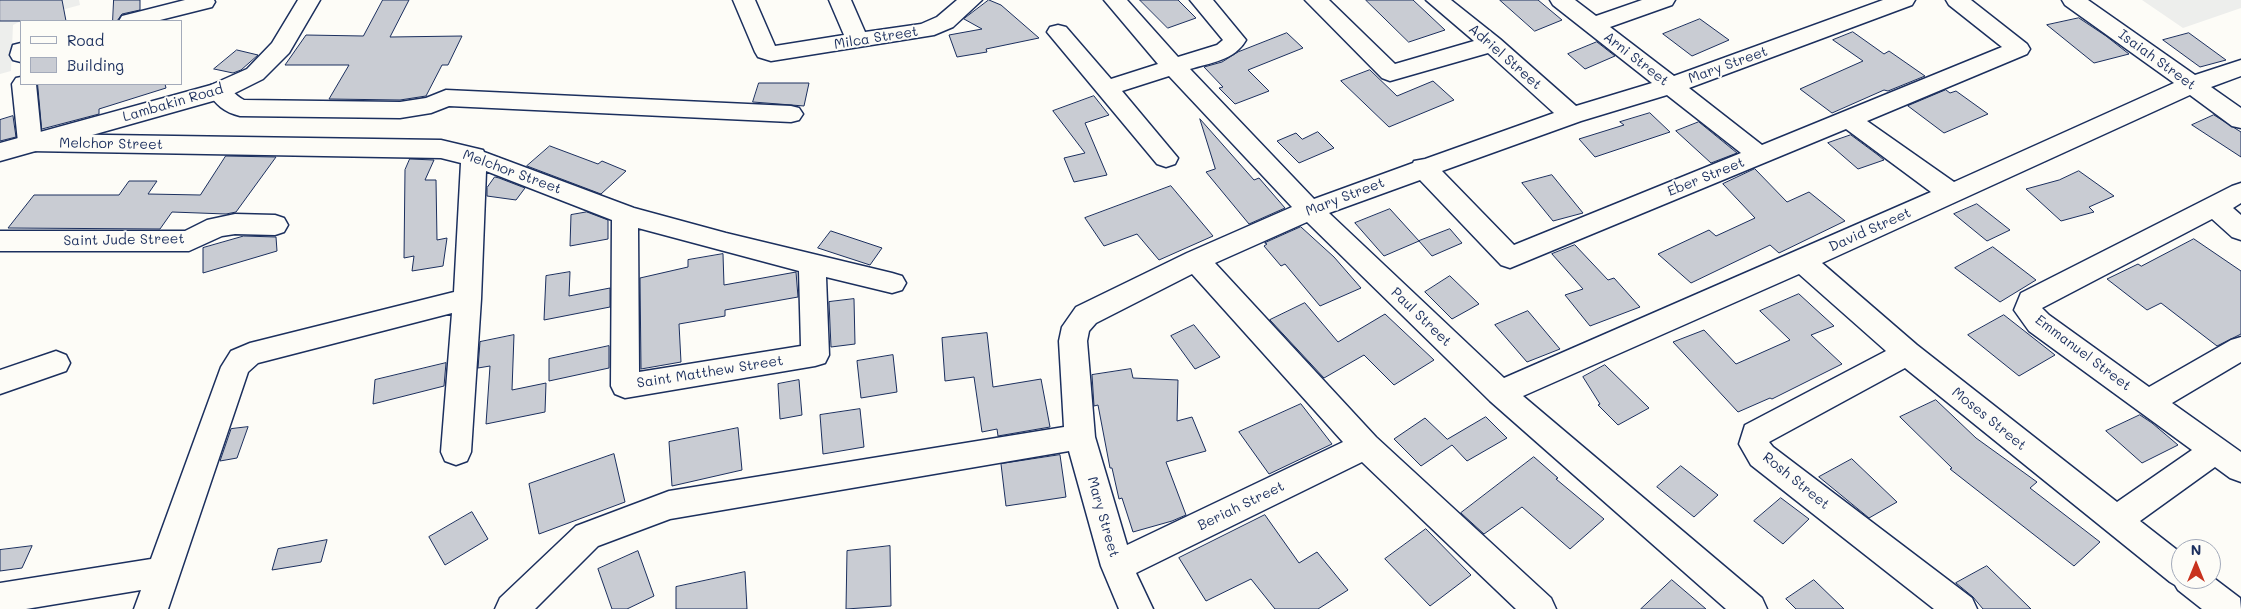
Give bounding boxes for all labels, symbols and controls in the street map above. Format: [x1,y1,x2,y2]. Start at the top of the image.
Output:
legend [20,20,182,85]
street label: Adriel Street [1465,21,1545,93]
street label: Milca Street [833,23,919,53]
street label: Isaiah Street [2115,26,2199,94]
street label: Arni Street [1600,28,1672,90]
text: Road [67,30,104,50]
street label: Mary Street [1686,43,1770,87]
text: Building [67,55,124,75]
street label: Lambakin Road [121,81,225,125]
street label: Melchor Street [59,135,163,153]
street label: Melchor Street [460,146,564,198]
street label: Eber Street [1665,154,1747,200]
street label: Mary Street [1303,174,1387,220]
street label: David Street [1826,204,1914,256]
street label: Saint Jude Street [63,231,185,249]
street label: Paul Street [1387,284,1455,350]
street label: Emmanuel Street [2032,311,2134,395]
street label: Saint Matthew Street [636,352,784,392]
street label: Moses Street [1948,384,2030,454]
street label: Rosh Street [1759,449,1833,513]
street label: Mary Street [1083,475,1123,559]
street label: Beriah Street [1195,478,1287,534]
north arrow [2171,539,2221,589]
text: N [2191,540,2201,559]

